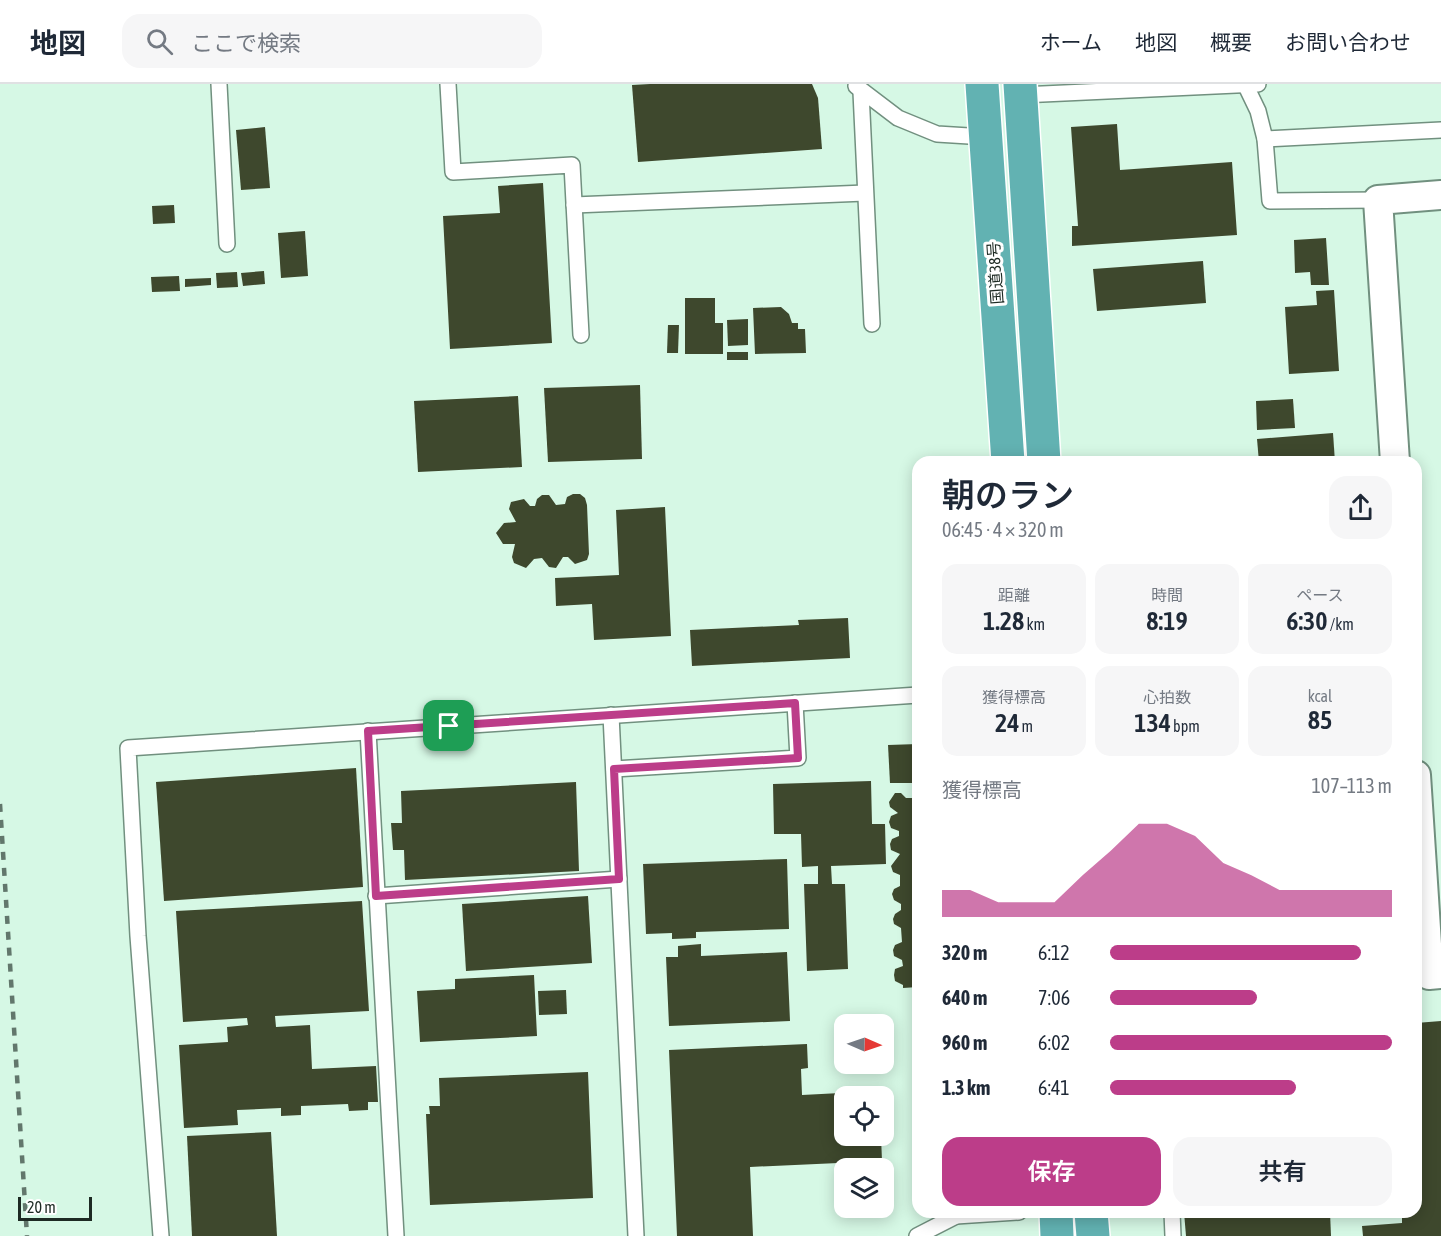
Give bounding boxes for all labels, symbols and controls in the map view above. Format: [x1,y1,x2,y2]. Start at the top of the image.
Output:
search box [122,14,542,68]
icon: search [143,25,176,58]
text: 地図 [30,27,86,59]
text: ここで検索 [191,30,301,56]
text: ホーム [1040,30,1102,54]
text: 地図 [1135,30,1177,54]
text: 概要 [1210,30,1252,54]
text: お問い合わせ [1285,30,1411,54]
street label: 国道38号 [984,241,1006,305]
text: 朝のラン [942,476,1074,514]
button: share [1329,476,1392,539]
text: 06:45 · 4 × 320 m [942,518,1064,541]
text: 距離 [998,586,1030,604]
text: 時間 [1151,586,1183,604]
text: ペース [1296,586,1344,604]
text: 1.28 [983,606,1024,636]
text: 8:19 [1146,606,1188,636]
text: 6:30 [1286,606,1328,636]
text: km [1024,615,1045,633]
text: /km [1328,615,1354,633]
text: kcal [1308,687,1332,705]
text: 獲得標高 [982,688,1046,706]
text: 心拍数 [1143,688,1191,706]
pin [423,700,474,751]
text: 85 [1308,705,1332,735]
text: 24 [995,708,1019,738]
text: 134 [1134,708,1171,738]
icon: arrive [432,709,465,742]
text: m [1019,717,1033,735]
text: bpm [1171,717,1200,735]
text: 107–113 m [1311,774,1392,797]
text: 獲得標高 [942,778,1022,801]
text: 320 m [942,941,987,964]
text: 6:12 [1038,941,1070,964]
text: 640 m [942,986,987,1009]
text: 7:06 [1038,986,1070,1009]
north arrow [834,1014,894,1074]
map controls [834,1014,894,1218]
text: 960 m [942,1031,987,1054]
text: 6:02 [1038,1031,1070,1054]
text: 1.3 km [942,1076,990,1099]
text: 6:41 [1038,1076,1070,1099]
button: locate [834,1086,894,1146]
button: 保存 [942,1137,1161,1206]
button: 共有 [1173,1137,1392,1206]
button: layers [834,1158,894,1218]
scale bar [18,1194,92,1222]
text: 20 m [27,1198,56,1216]

